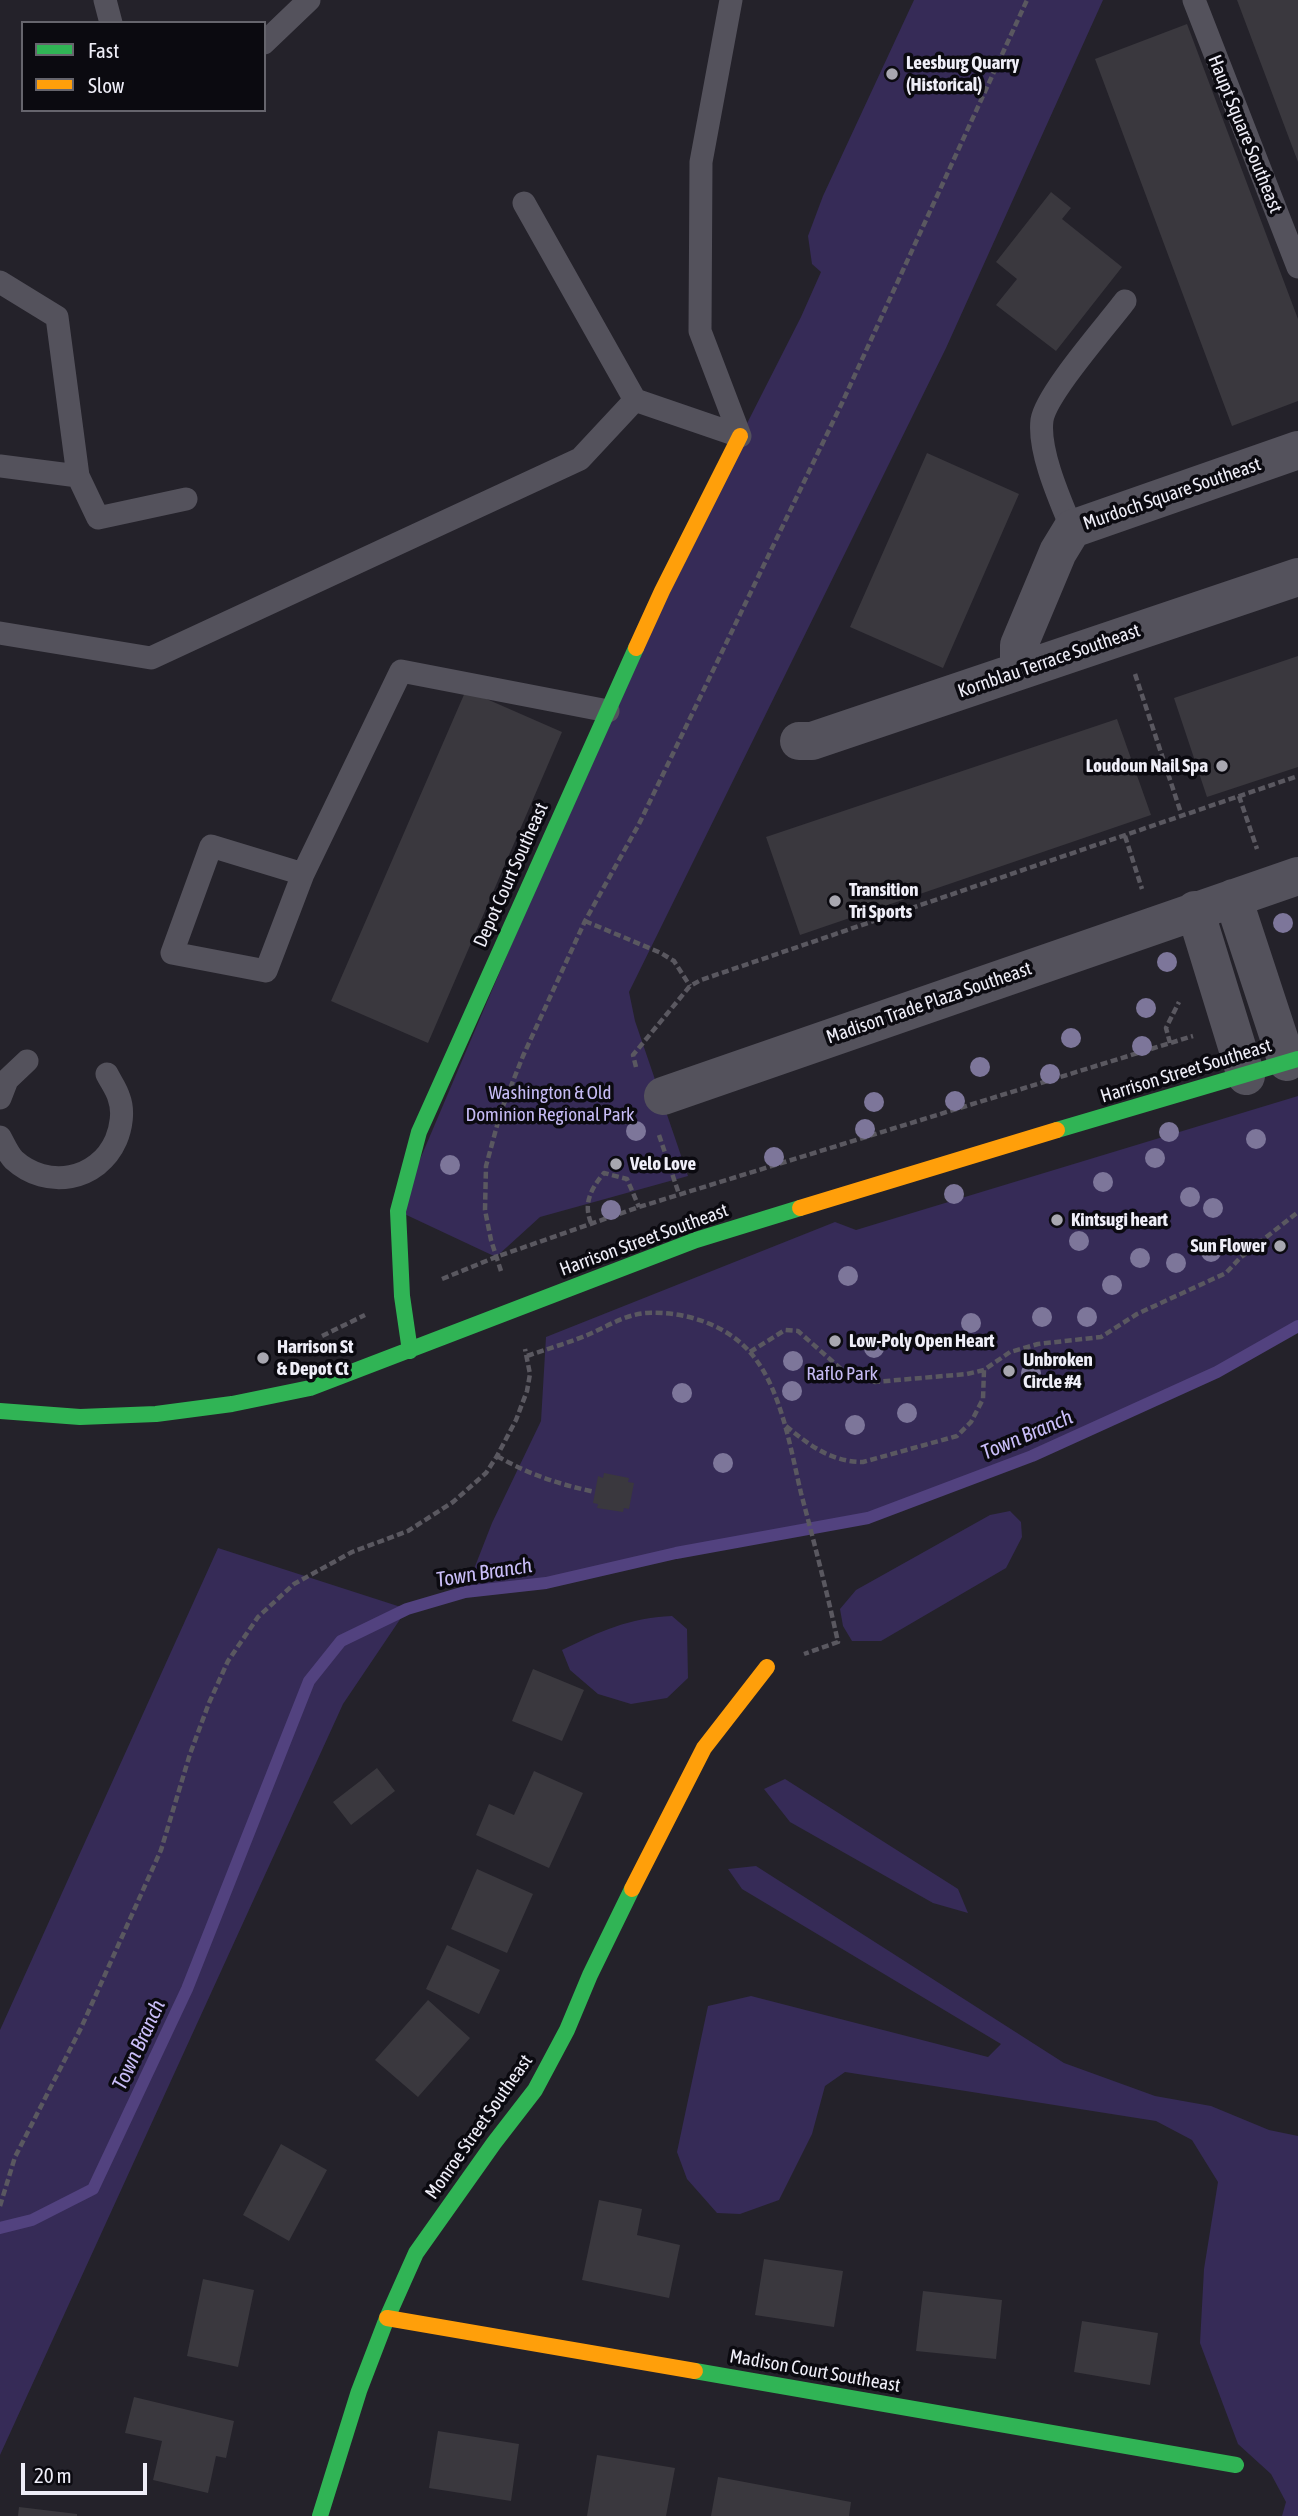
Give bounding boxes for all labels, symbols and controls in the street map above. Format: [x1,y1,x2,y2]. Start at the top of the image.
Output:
legend [21,21,266,112]
text: Fast [88,38,119,62]
place label: Leesburg Quarry (Historical) [906,52,1019,96]
street label: Haupt Square Southeast [1203,52,1287,216]
marker: Leesburg Quarry (Historical) [884,66,900,82]
text: Slow [88,73,124,97]
street label: Murdoch Square Southeast [1080,453,1264,535]
street label: Kornblau Terrace Southeast [955,619,1143,703]
place label: Loudoun Nail Spa [1086,755,1208,777]
marker: Loudoun Nail Spa [1214,758,1230,774]
street label: Depot Court Southeast [469,799,553,951]
place label: Transition Tri Sports [849,879,919,923]
marker: Transition Tri Sports [827,893,843,909]
street label: Madison Trade Plaza Southeast [823,957,1035,1049]
street label: Harrison Street Southeast [1098,1034,1274,1108]
park label: Washington & Old Dominion Regional Park [466,1082,634,1126]
place label: Velo Love [630,1153,696,1175]
marker: Velo Love [608,1156,624,1172]
street label: Harrison Street Southeast [557,1199,731,1281]
place label: Kintsugi heart [1071,1209,1168,1231]
marker: Kintsugi heart [1049,1212,1065,1228]
place label: Sun Flower [1190,1235,1266,1257]
marker: Sun Flower [1272,1238,1288,1254]
place label: Low-Poly Open Heart [849,1330,994,1352]
marker: Low-Poly Open Heart [827,1333,843,1349]
place label: Harrison St & Depot Ct [277,1336,353,1380]
place label: Unbroken Circle #4 [1023,1349,1093,1393]
marker: Harrison St & Depot Ct [255,1350,271,1366]
park label: Raflo Park [806,1363,878,1385]
marker: Unbroken Circle #4 [1001,1363,1017,1379]
water label: Town Branch [978,1405,1076,1465]
water label: Town Branch [434,1553,534,1593]
water label: Town Branch [107,1996,171,2094]
street label: Monroe Street Southeast [421,2050,537,2204]
street label: Madison Court Southeast [728,2345,902,2397]
scale bar [24,2450,150,2494]
text: 20 m [34,2463,72,2487]

